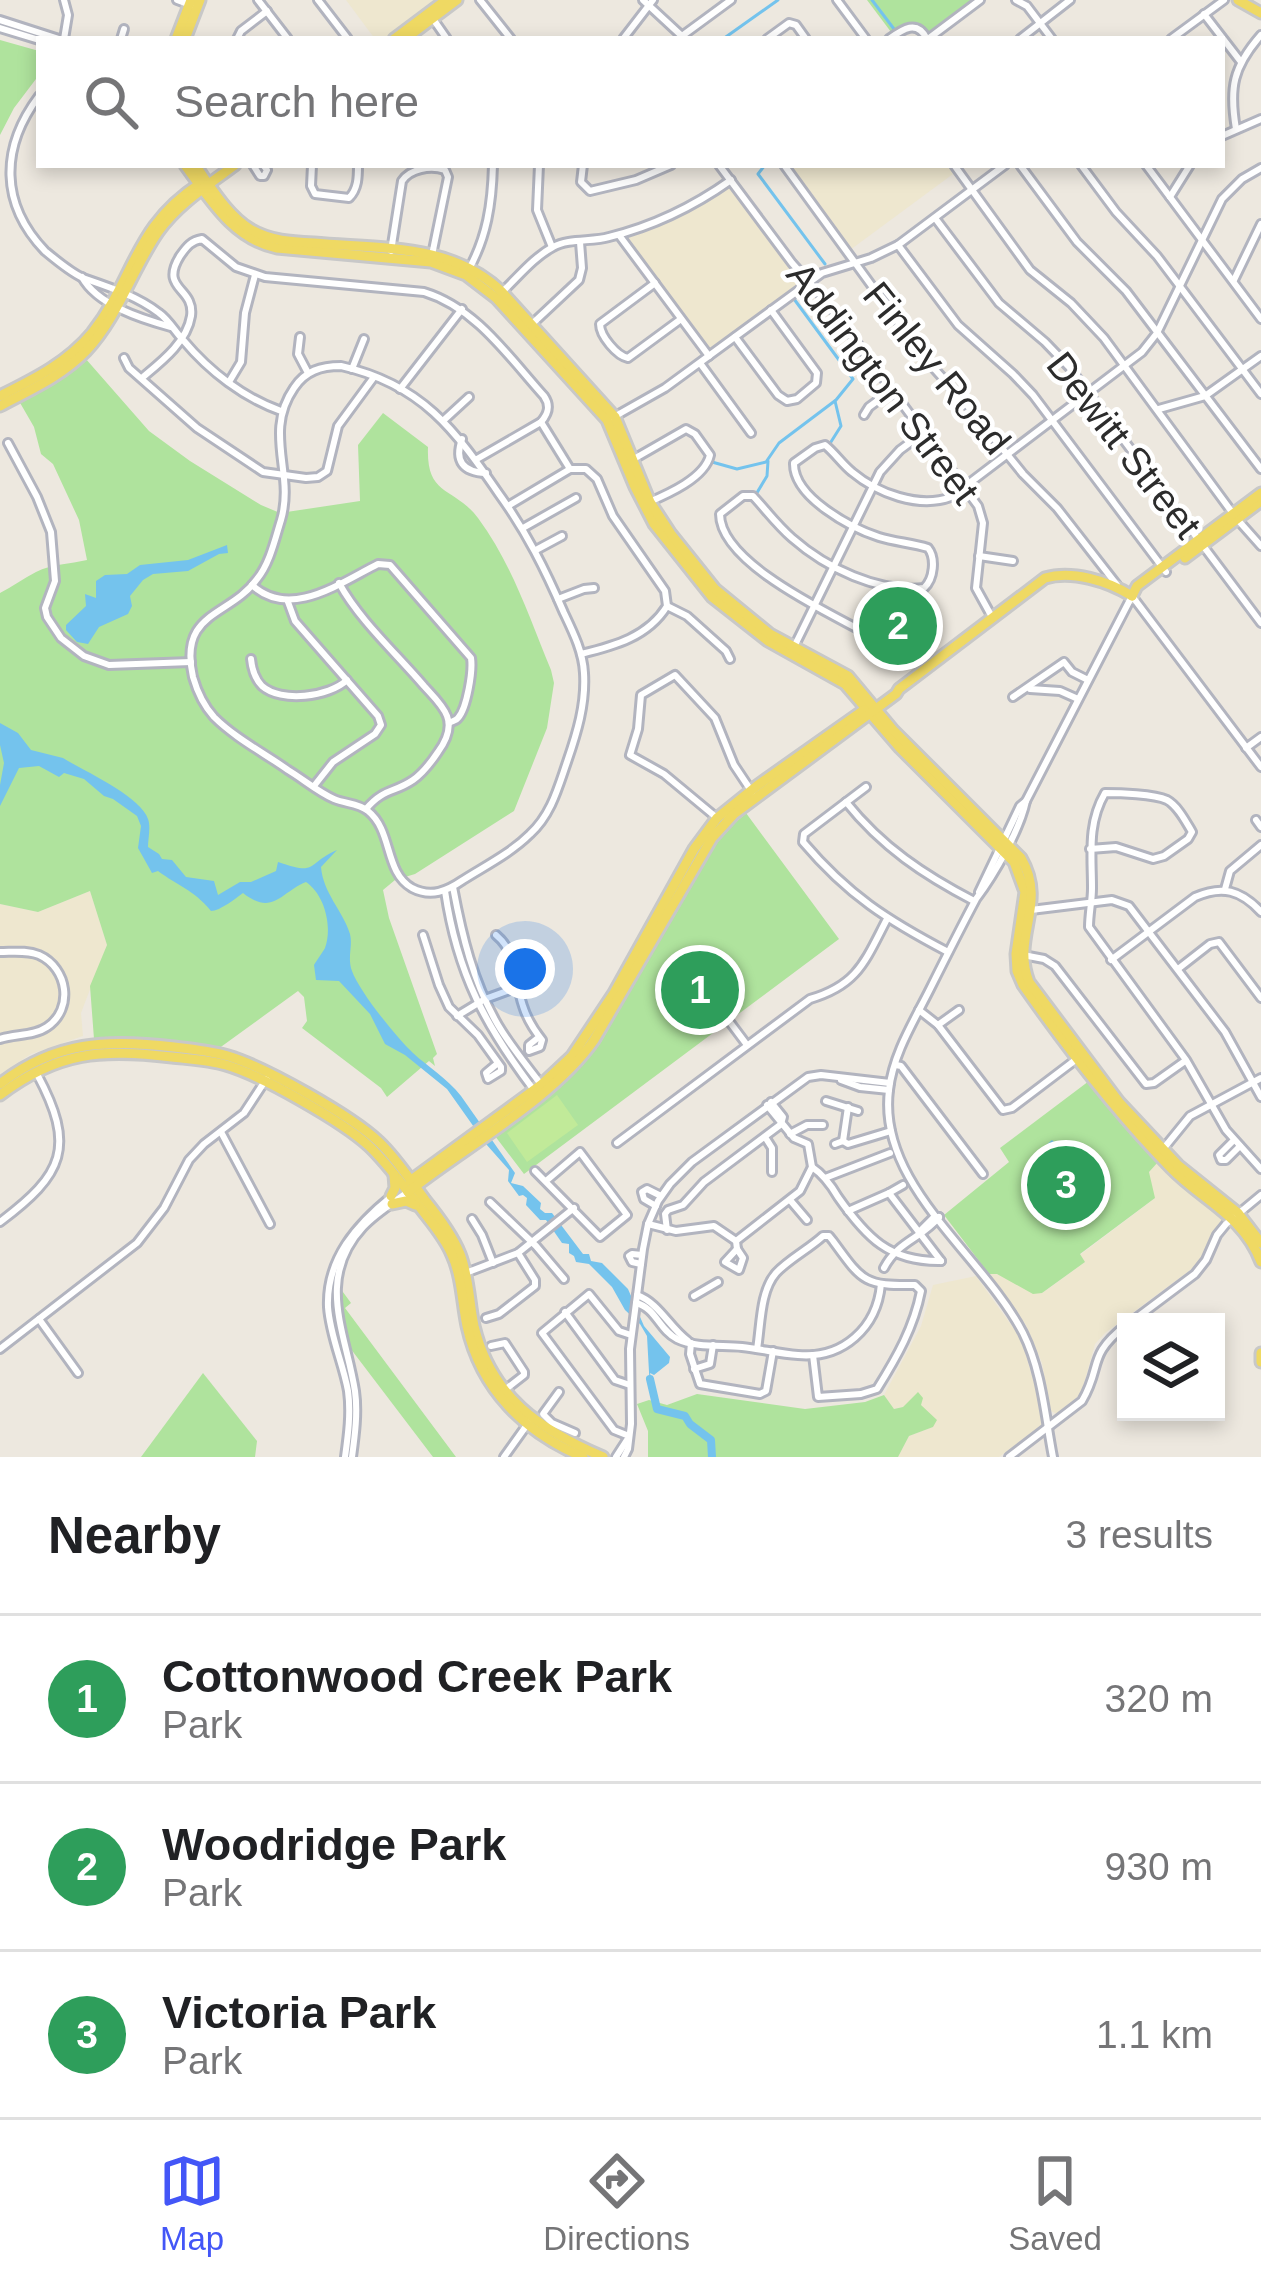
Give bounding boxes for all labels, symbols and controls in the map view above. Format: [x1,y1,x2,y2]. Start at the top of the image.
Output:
search box [36,36,1225,168]
icon: search [78,69,144,135]
text: Search here [174,76,419,127]
street label: Addington Street [778,254,988,512]
street label: Finley Road [855,274,1019,462]
street label: Dewitt Street [1038,344,1210,546]
pin: 2 [859,581,937,671]
your location [495,939,555,999]
pin: 1 [661,945,739,1035]
pin: 3 [1027,1140,1105,1230]
map controls [1117,1313,1225,1421]
button: layers [1117,1313,1225,1421]
text: Nearby [48,1507,221,1564]
text: 3 results [1066,1513,1213,1556]
text: Cottonwood Creek Park [162,1651,672,1702]
text: 1 [76,1677,98,1720]
text: 320 m [1105,1677,1213,1720]
text: Park [162,1703,242,1746]
text: Woodridge Park [162,1819,506,1870]
text: 2 [76,1845,98,1888]
text: 930 m [1105,1845,1213,1888]
text: Park [162,1871,242,1914]
text: Victoria Park [162,1987,436,2038]
text: 3 [76,2013,98,2056]
text: 1.1 km [1096,2013,1213,2056]
text: Park [162,2039,242,2082]
tab: Map [159,2148,225,2258]
tab: Directions [543,2148,690,2258]
tab: Saved [1008,2148,1102,2258]

